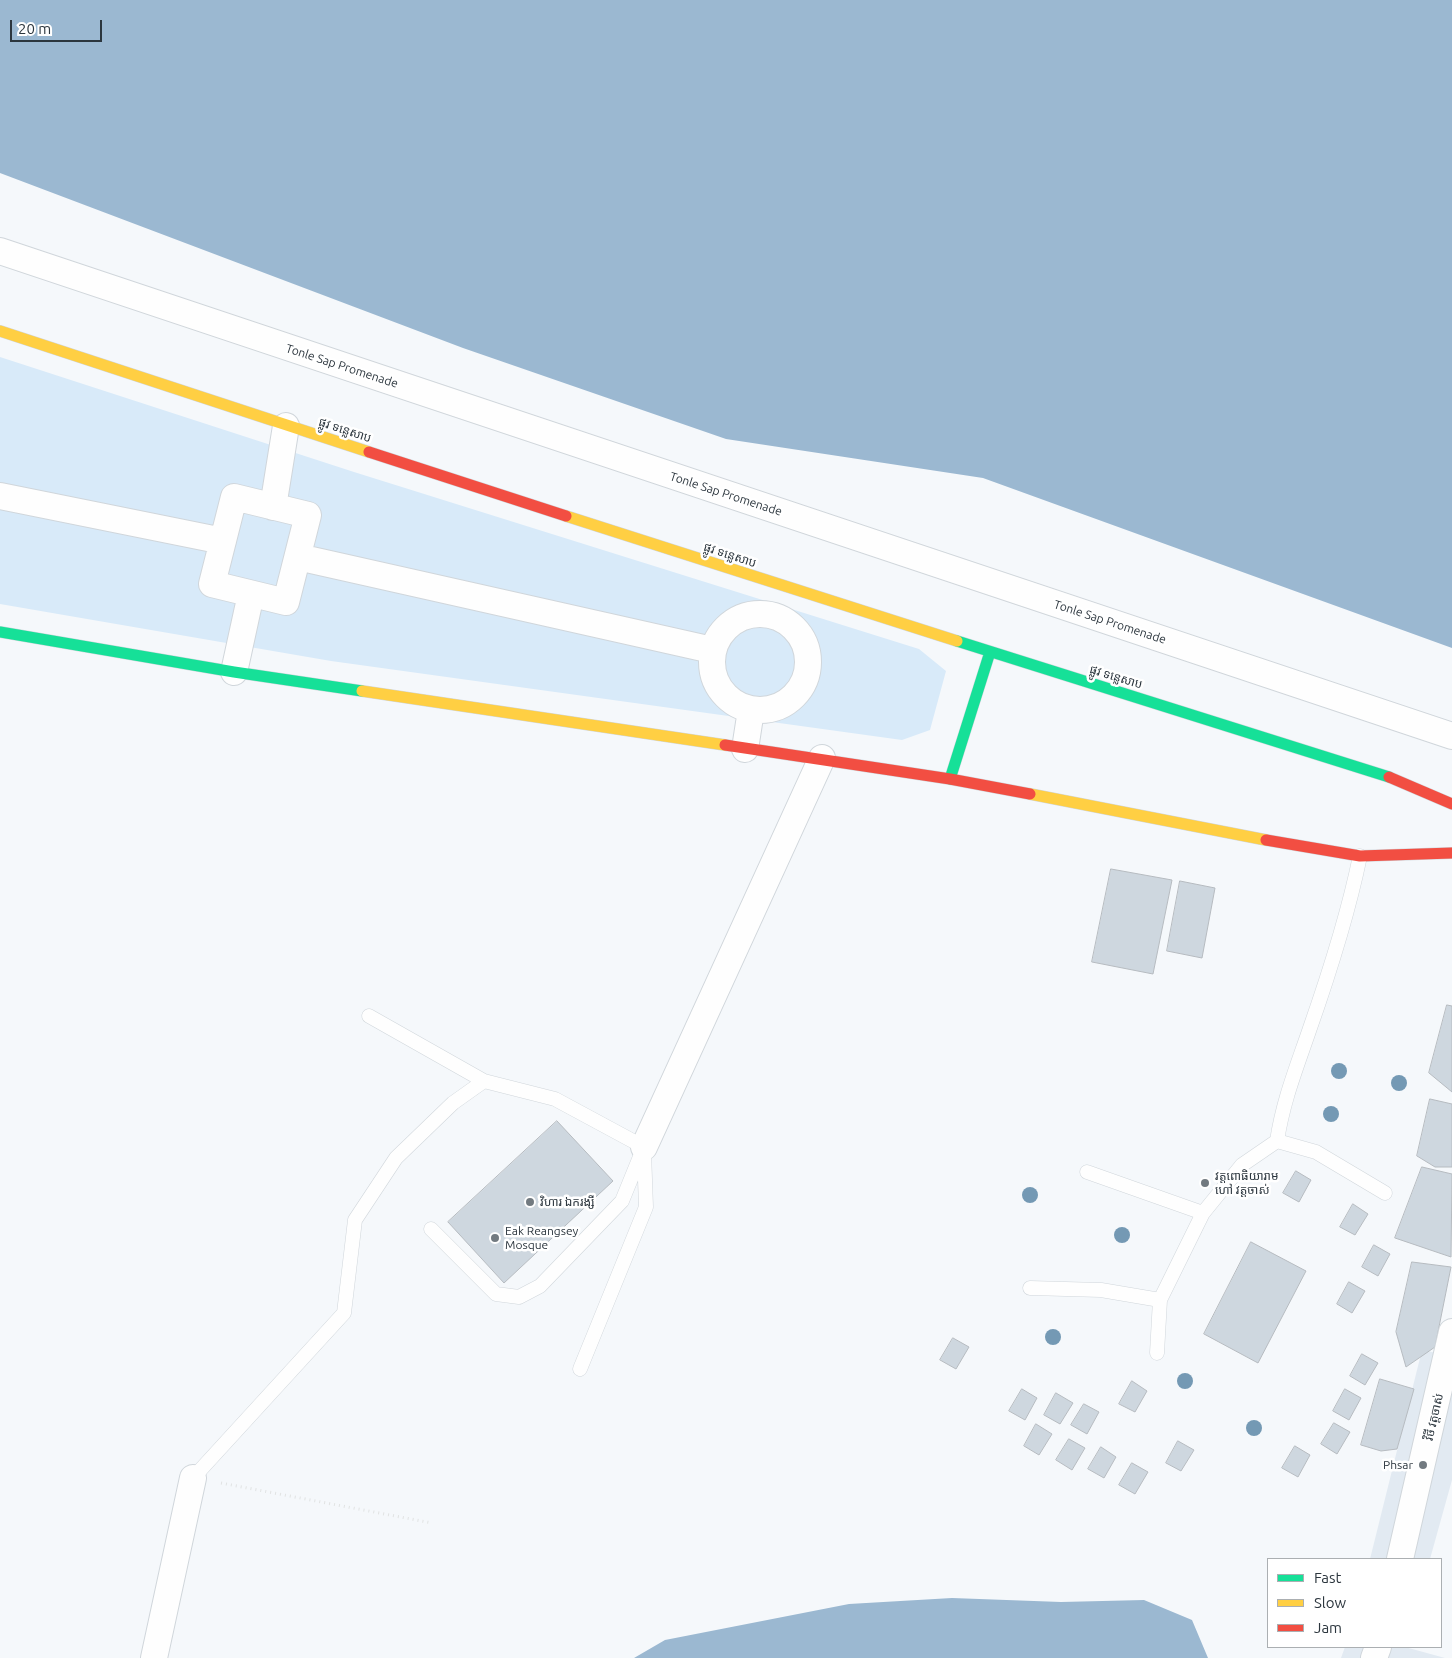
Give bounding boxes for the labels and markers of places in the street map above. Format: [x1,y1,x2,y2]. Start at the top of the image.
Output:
place label: វត្តពោធិយារាម ហៅ វត្តចាស់ [1215,1169,1279,1197]
marker: វត្តពោធិយារាម ហៅ វត្តចាស់ [1199,1177,1211,1189]
place label: វិហារ ឯករង្សី [540,1195,595,1209]
marker: វិហារ ឯករង្សី [524,1196,536,1208]
place label: Eak Reangsey Mosque [505,1224,578,1252]
marker: Eak Reangsey Mosque [489,1232,501,1244]
place label: Phsar [1383,1458,1413,1472]
marker: Phsar [1417,1459,1429,1471]

